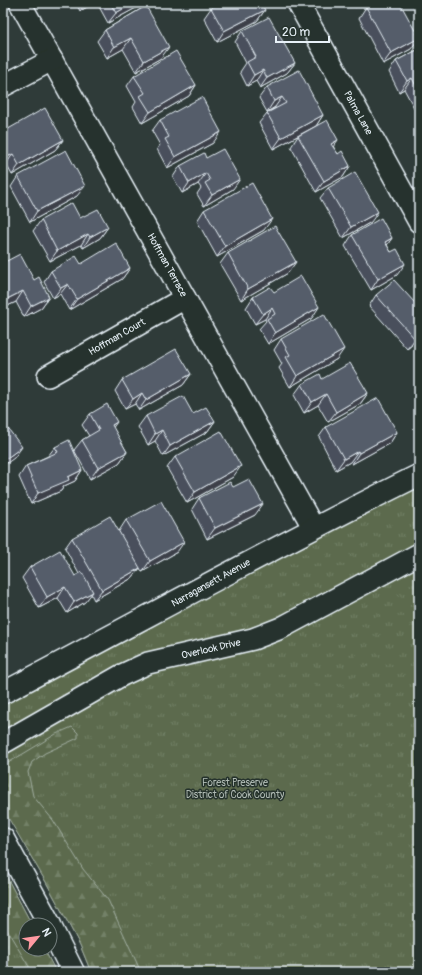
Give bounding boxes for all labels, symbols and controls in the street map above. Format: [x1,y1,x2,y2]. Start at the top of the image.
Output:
scale bar [276,18,329,44]
text: 20 m [282,25,311,40]
street label: Palma Lane [341,89,375,137]
street label: Hoffman Terrace [145,231,189,299]
street label: Hoffman Court [87,315,148,358]
street label: Narragansett Avenue [169,556,253,610]
street label: Overlook Drive [180,636,242,662]
park label: Forest Preserve District of Cook County [186,777,285,801]
north arrow [18,917,58,957]
text: N [39,926,54,939]

